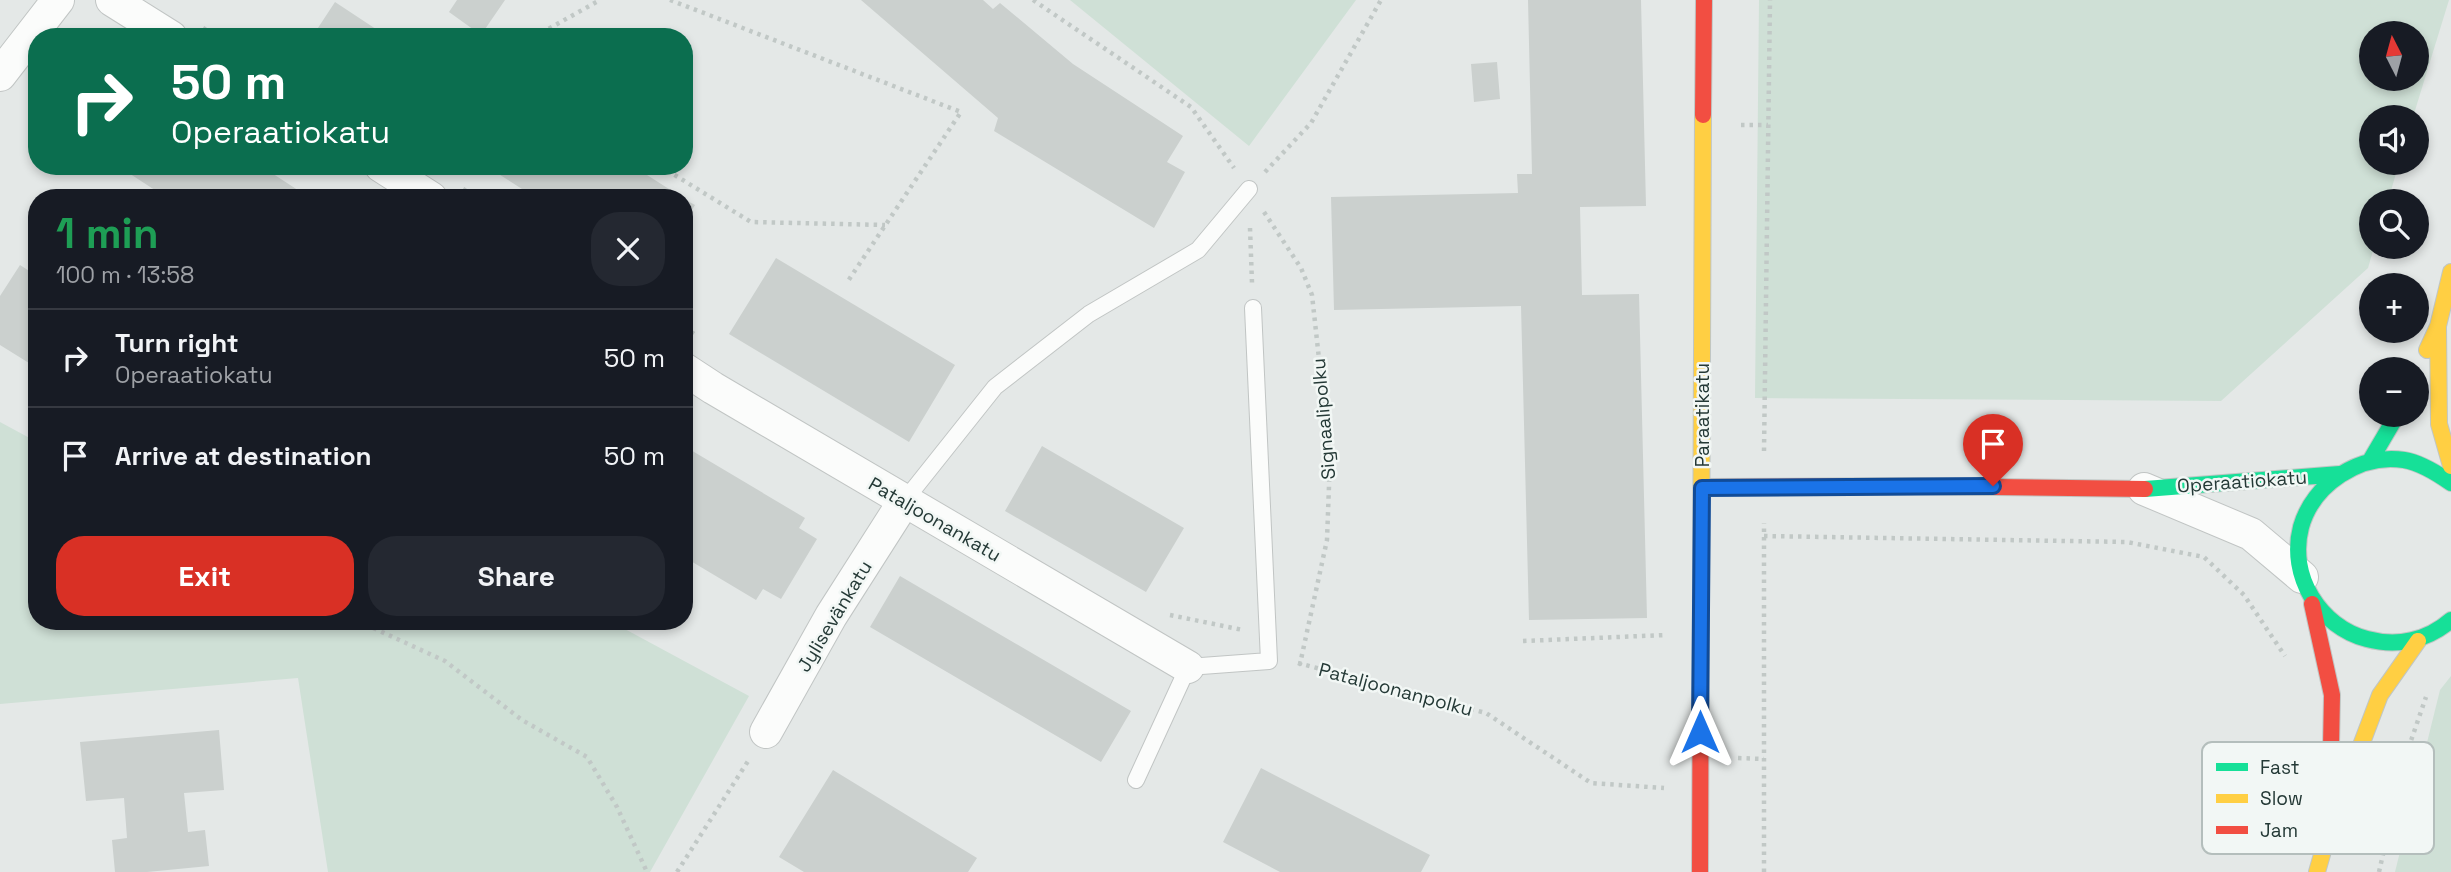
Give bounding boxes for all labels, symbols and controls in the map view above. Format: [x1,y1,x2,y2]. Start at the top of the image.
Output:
north arrow [2359,21,2429,91]
map controls [2359,21,2429,427]
text: 50 m [171,51,286,113]
icon: right [56,56,147,147]
button: sound [2359,105,2429,175]
text: Operaatiokatu [171,112,390,152]
button: search [2359,189,2429,259]
text: 1 min [56,207,159,260]
button: close [591,212,665,286]
text: 100 m · 13:58 [56,260,194,290]
button: + [2359,273,2429,343]
text: Turn right [115,326,239,360]
icon: right [56,339,94,377]
text: 50 m [604,341,665,375]
street label: Signaalipolku [1306,357,1341,481]
button: − [2359,357,2429,427]
text: Operaatiokatu [115,360,273,390]
street label: Paraatikatu [1690,363,1715,467]
pin [1963,414,2023,486]
icon: arrive [1974,425,2012,463]
icon: arrive [56,437,94,475]
text: Arrive at destination [115,439,372,473]
text: 50 m [604,439,665,473]
street label: Operaatiokatu [2176,464,2308,499]
street label: Pataljoonankatu [864,471,1005,567]
button: Exit [56,536,354,616]
button: Share [368,536,665,616]
street label: Jylisevänkatu [791,556,878,677]
street label: Pataljoonanpolku [1316,657,1476,722]
position arrow [1663,695,1737,769]
legend [2202,742,2434,854]
text: Fast [2260,755,2300,780]
text: Slow [2260,786,2303,811]
text: Jam [2260,818,2298,843]

